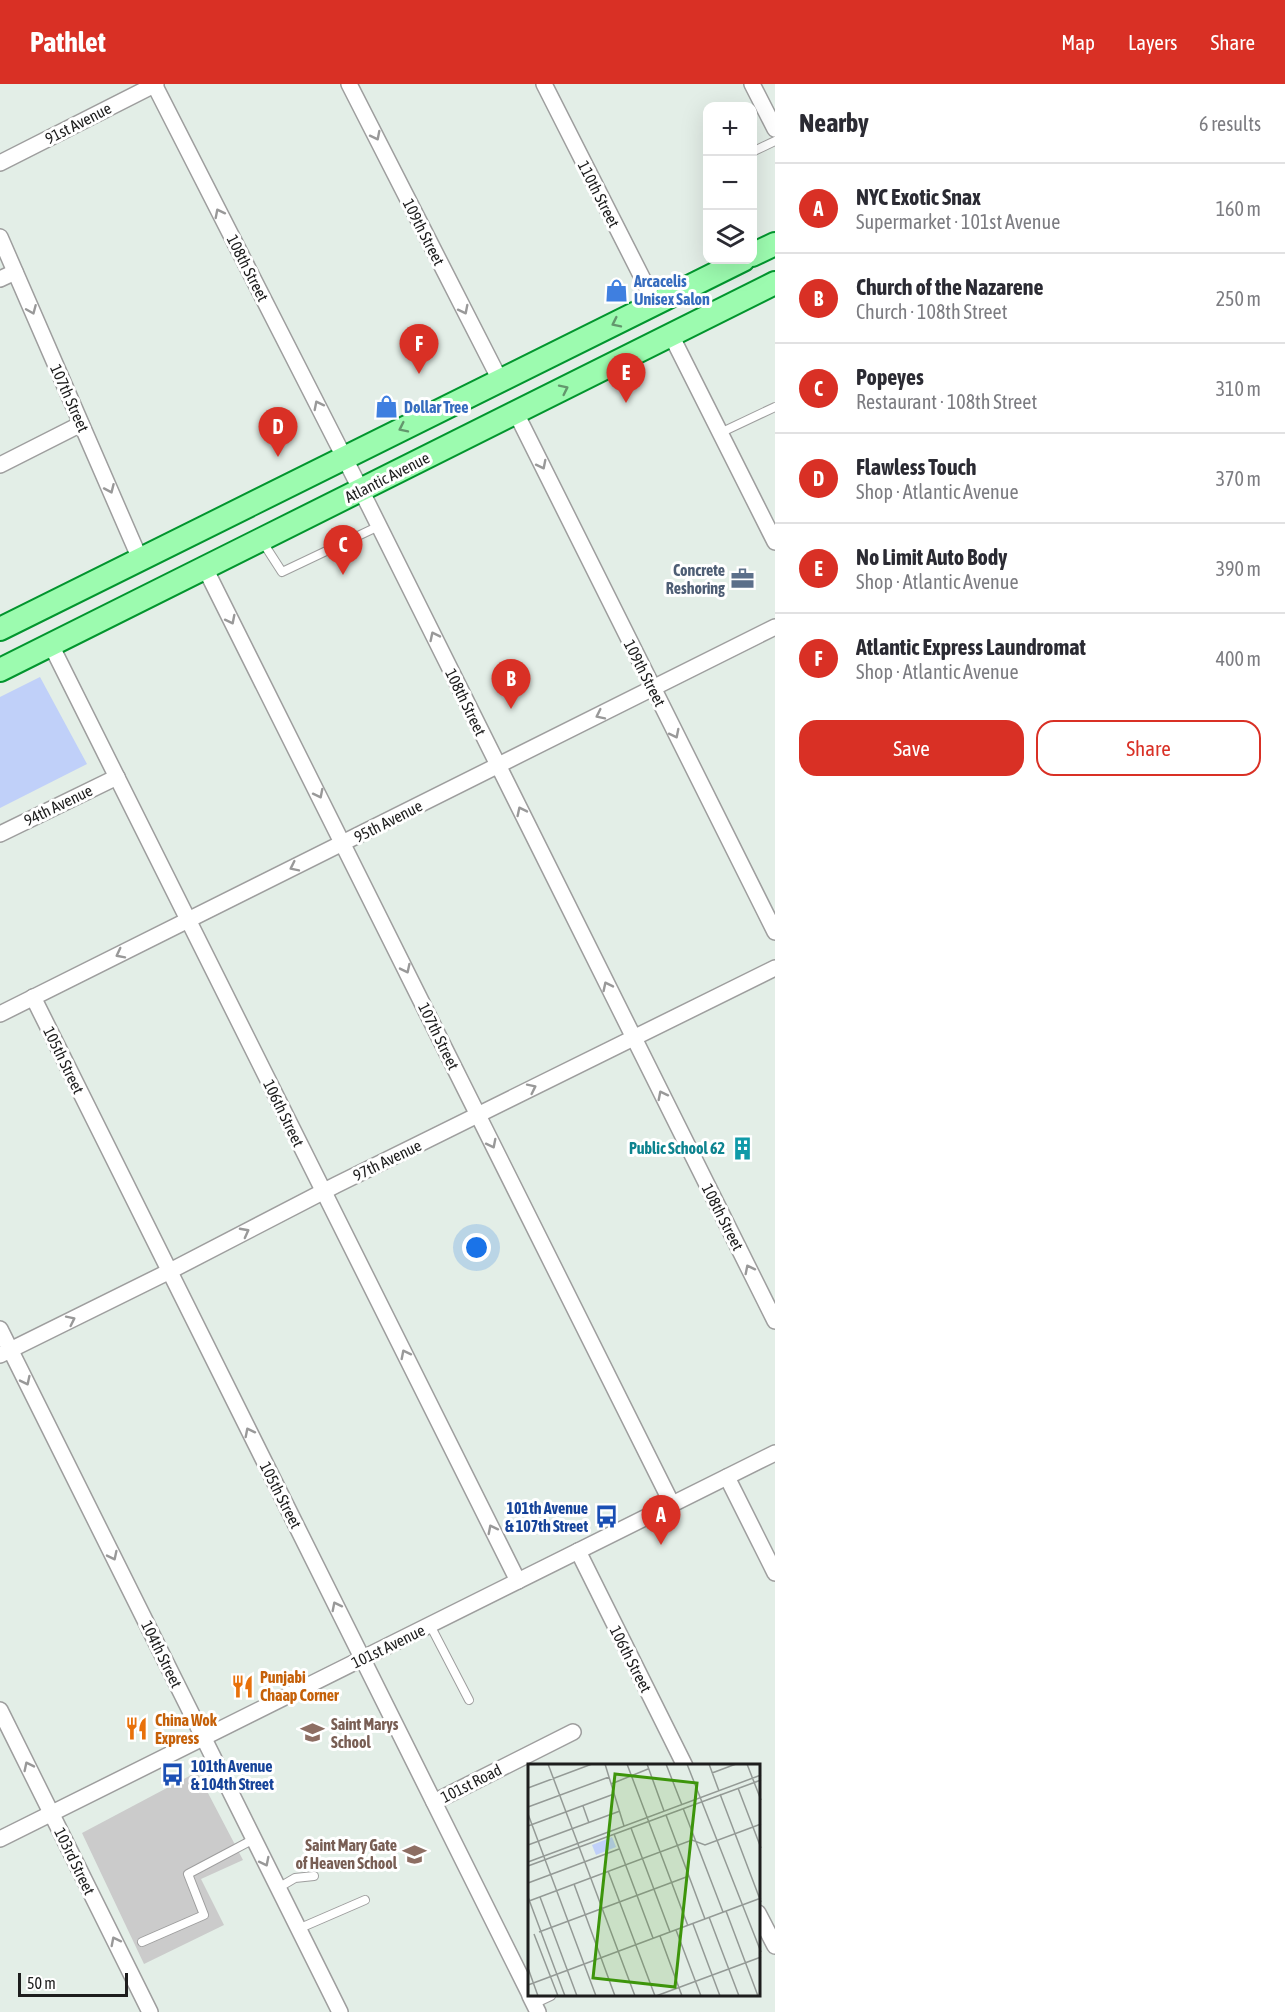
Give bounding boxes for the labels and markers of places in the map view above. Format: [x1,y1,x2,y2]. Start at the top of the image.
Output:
place label: Arcacelis Unisex Salon [633,272,710,308]
shop icon: Arcacelis Unisex Salon [603,277,629,303]
pin: F [400,324,438,374]
pin: E [606,354,646,403]
shop icon: Dollar Tree [373,394,399,420]
place label: Dollar Tree [404,398,469,416]
pin: D [258,408,298,457]
pin: C [324,526,362,575]
place label: Concrete Reshoring [666,561,725,597]
office icon: Concrete Reshoring [730,566,756,592]
pin: B [492,660,530,709]
building icon: Public School 62 [730,1135,756,1161]
place label: Public School 62 [629,1139,725,1157]
pin: A [642,1496,680,1545]
place label: 101th Avenue & 107th Street [505,1499,588,1535]
bus stop icon: 101th Avenue & 107th Street [593,1504,619,1530]
place label: Punjabi Chaap Corner [260,1668,339,1704]
restaurant icon: Punjabi Chaap Corner [229,1673,255,1699]
place label: China Wok Express [155,1711,218,1747]
place label: Saint Marys School [331,1715,399,1751]
restaurant icon: China Wok Express [124,1716,150,1742]
school or university icon: Saint Marys School [300,1720,326,1746]
place label: 101th Avenue & 104th Street [191,1757,274,1793]
bus stop icon: 101th Avenue & 104th Street [160,1762,186,1788]
place label: Saint Mary Gate of Heaven School [296,1836,398,1872]
school or university icon: Saint Mary Gate of Heaven School [402,1841,428,1867]

